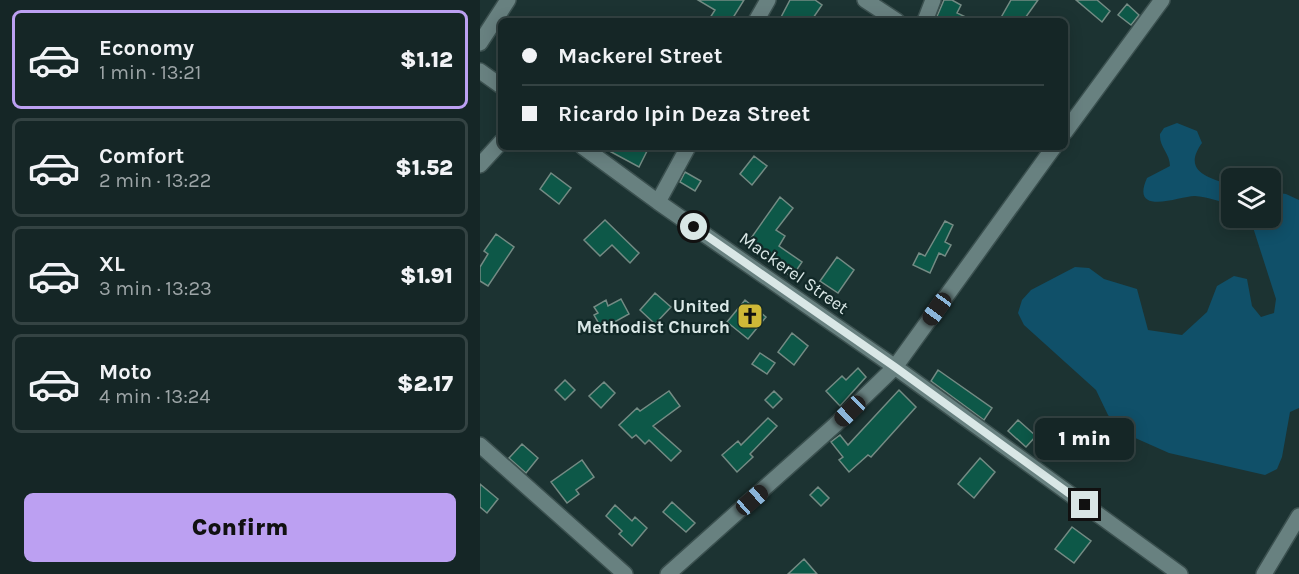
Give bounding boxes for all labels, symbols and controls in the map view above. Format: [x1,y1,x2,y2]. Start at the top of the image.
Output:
icon: car [27,33,81,87]
text: Economy [99,35,194,61]
text: Mackerel Street [558,43,722,69]
text: $1.12 [400,47,453,73]
text: 1 min · 13:21 [99,61,201,84]
text: Ricardo Ipin Deza Street [558,101,810,127]
icon: car [27,141,81,195]
text: Comfort [99,143,184,169]
text: $1.52 [395,155,453,181]
map controls [1221,168,1281,228]
button: layers [1221,168,1281,228]
text: 2 min · 13:22 [99,169,211,192]
route start [680,213,707,240]
street label: Mackerel Street [735,227,853,319]
icon: car [27,249,81,303]
text: XL [99,251,125,277]
text: $1.91 [400,263,453,289]
text: 3 min · 13:23 [99,277,212,300]
car [919,289,955,329]
place label: United Methodist Church [576,295,730,338]
church icon: United Methodist Church [735,301,765,331]
icon: car [27,357,81,411]
text: Moto [99,359,152,385]
text: $2.17 [397,371,453,397]
text: 4 min · 13:24 [99,385,211,408]
car [831,392,869,430]
callout: 1 min [1036,418,1134,460]
text: 1 min [1058,427,1111,450]
car [733,481,771,519]
route end [1071,491,1098,518]
button: Confirm [24,493,456,562]

